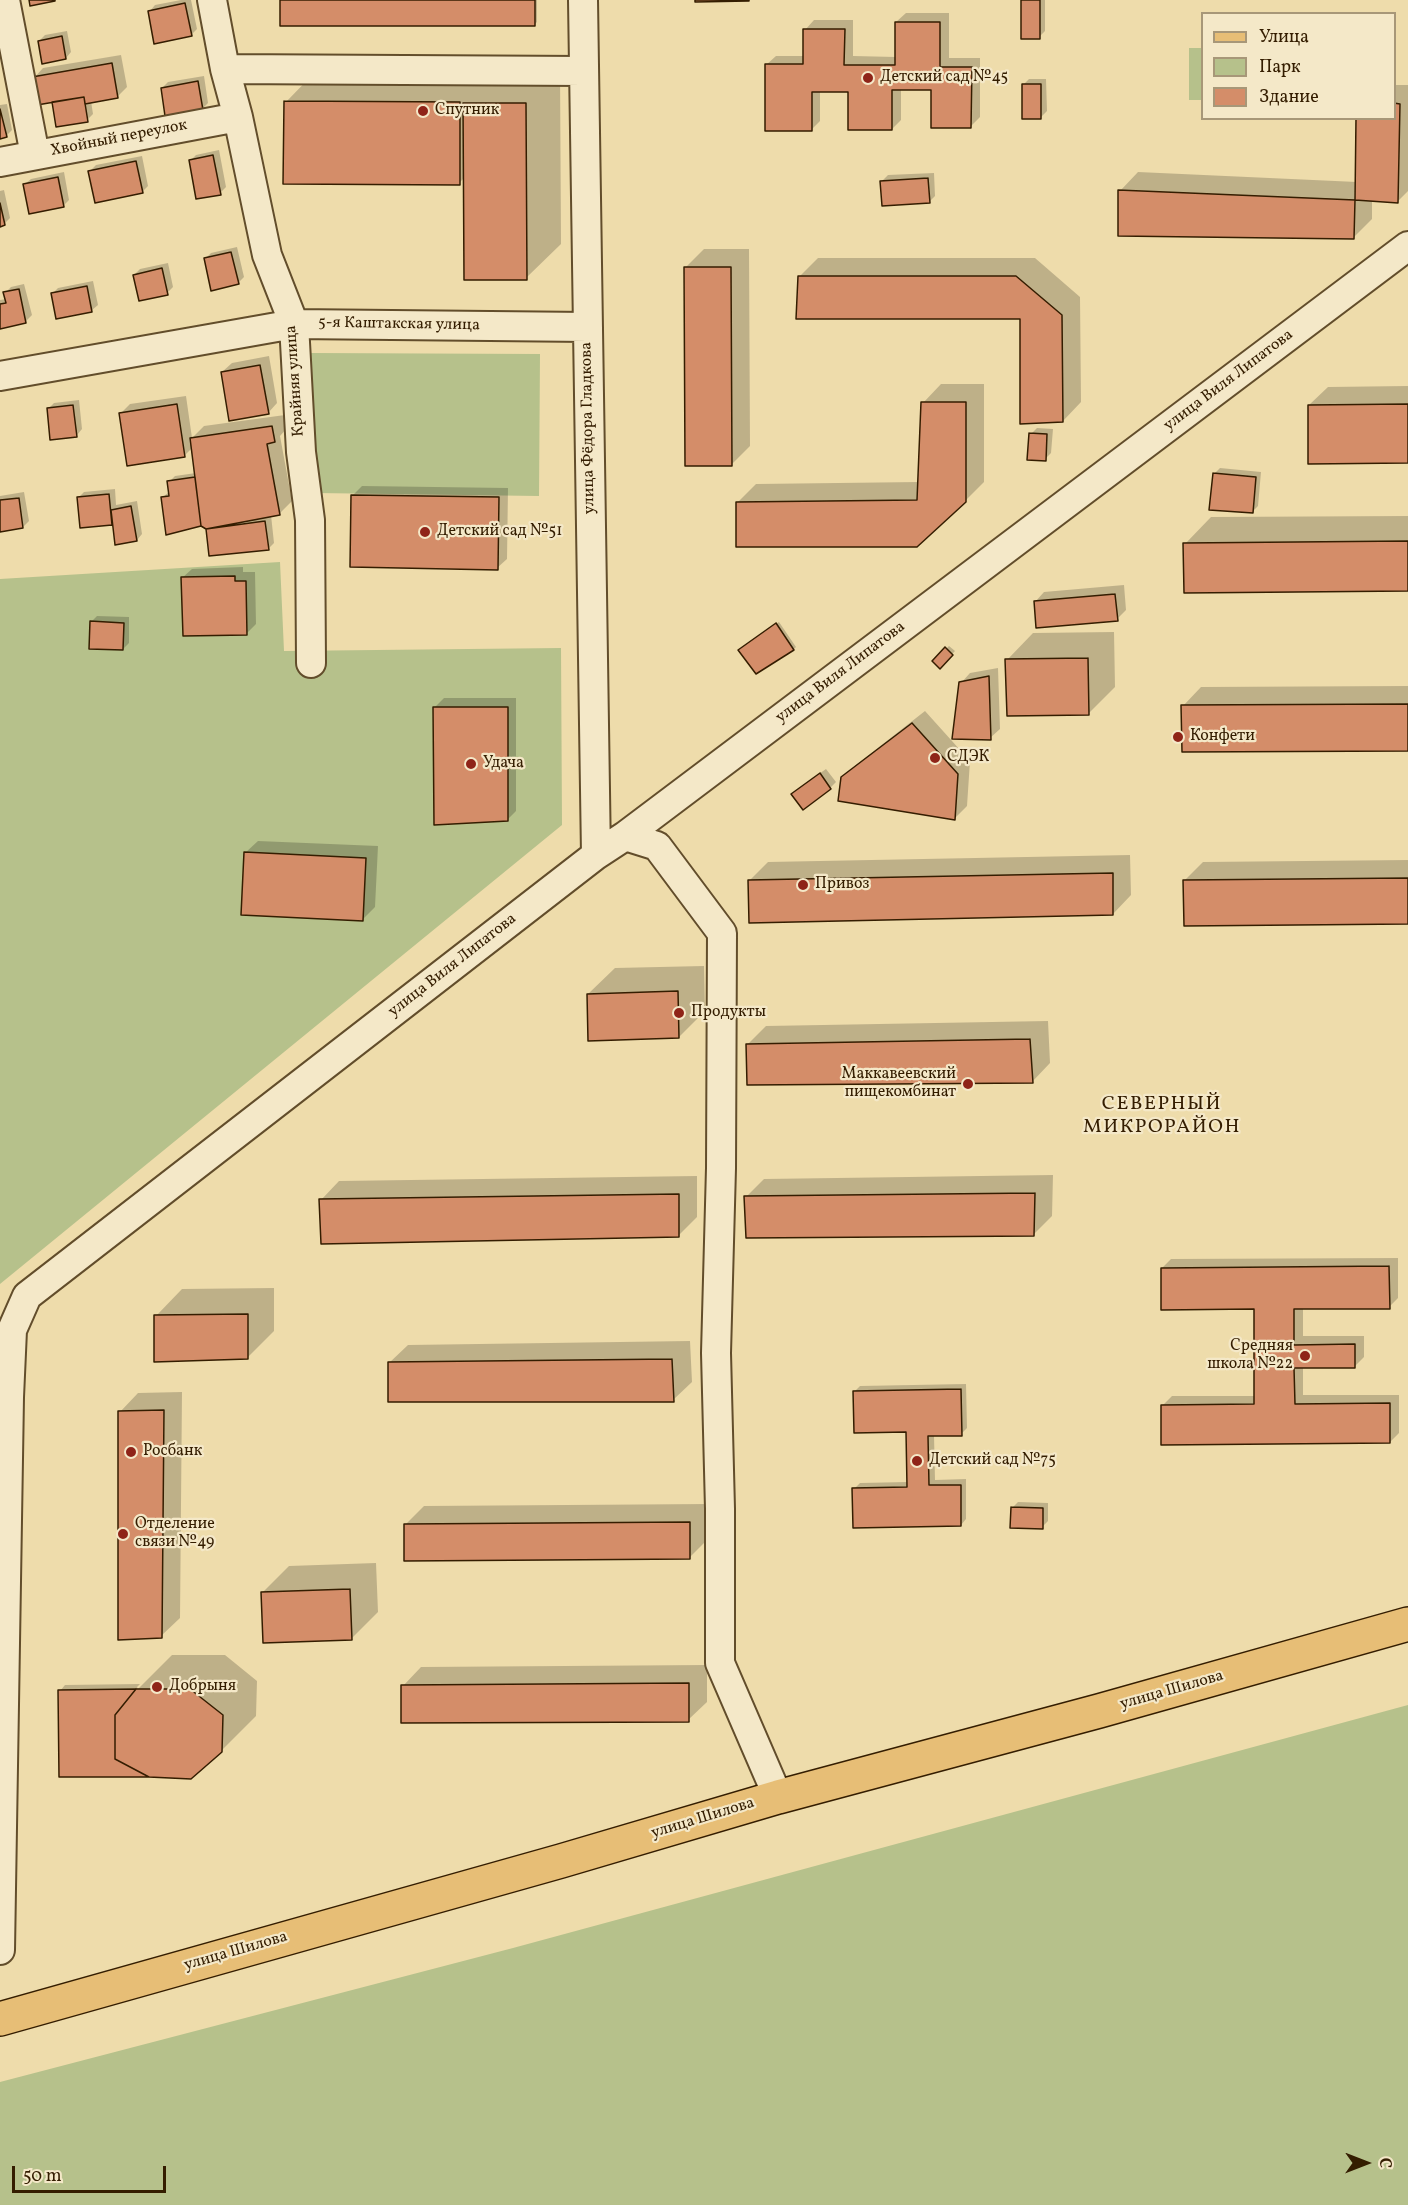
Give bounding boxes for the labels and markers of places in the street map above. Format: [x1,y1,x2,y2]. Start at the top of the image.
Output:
place label: Детский сад №45 [880,68,1008,88]
marker: Детский сад №45 [861,71,875,85]
place label: Спутник [435,101,499,121]
marker: Спутник [416,104,430,118]
place label: Детский сад №51 [437,522,562,542]
marker: Детский сад №51 [418,525,432,539]
place label: Конфети [1190,727,1255,747]
marker: Конфети [1171,730,1185,744]
place label: СДЭК [947,748,989,768]
marker: СДЭК [928,751,942,765]
place label: Удача [483,754,524,774]
marker: Удача [464,757,478,771]
place label: Привоз [815,875,869,895]
marker: Привоз [796,878,810,892]
place label: Продукты [691,1003,766,1023]
marker: Продукты [672,1006,686,1020]
place label: Маккавеевский пищекомбинат [842,1065,956,1103]
marker: Маккавеевский пищекомбинат [961,1077,975,1091]
place label: Средняя школа №22 [1207,1337,1293,1375]
marker: Средняя школа №22 [1298,1349,1312,1363]
place label: Росбанк [143,1442,202,1462]
marker: Росбанк [124,1445,138,1459]
place label: Детский сад №75 [929,1451,1056,1471]
marker: Детский сад №75 [910,1454,924,1468]
place label: Отделение связи №49 [135,1515,215,1553]
marker: Отделение связи №49 [116,1527,130,1541]
place label: Добрыня [169,1677,236,1697]
marker: Добрыня [150,1680,164,1694]

